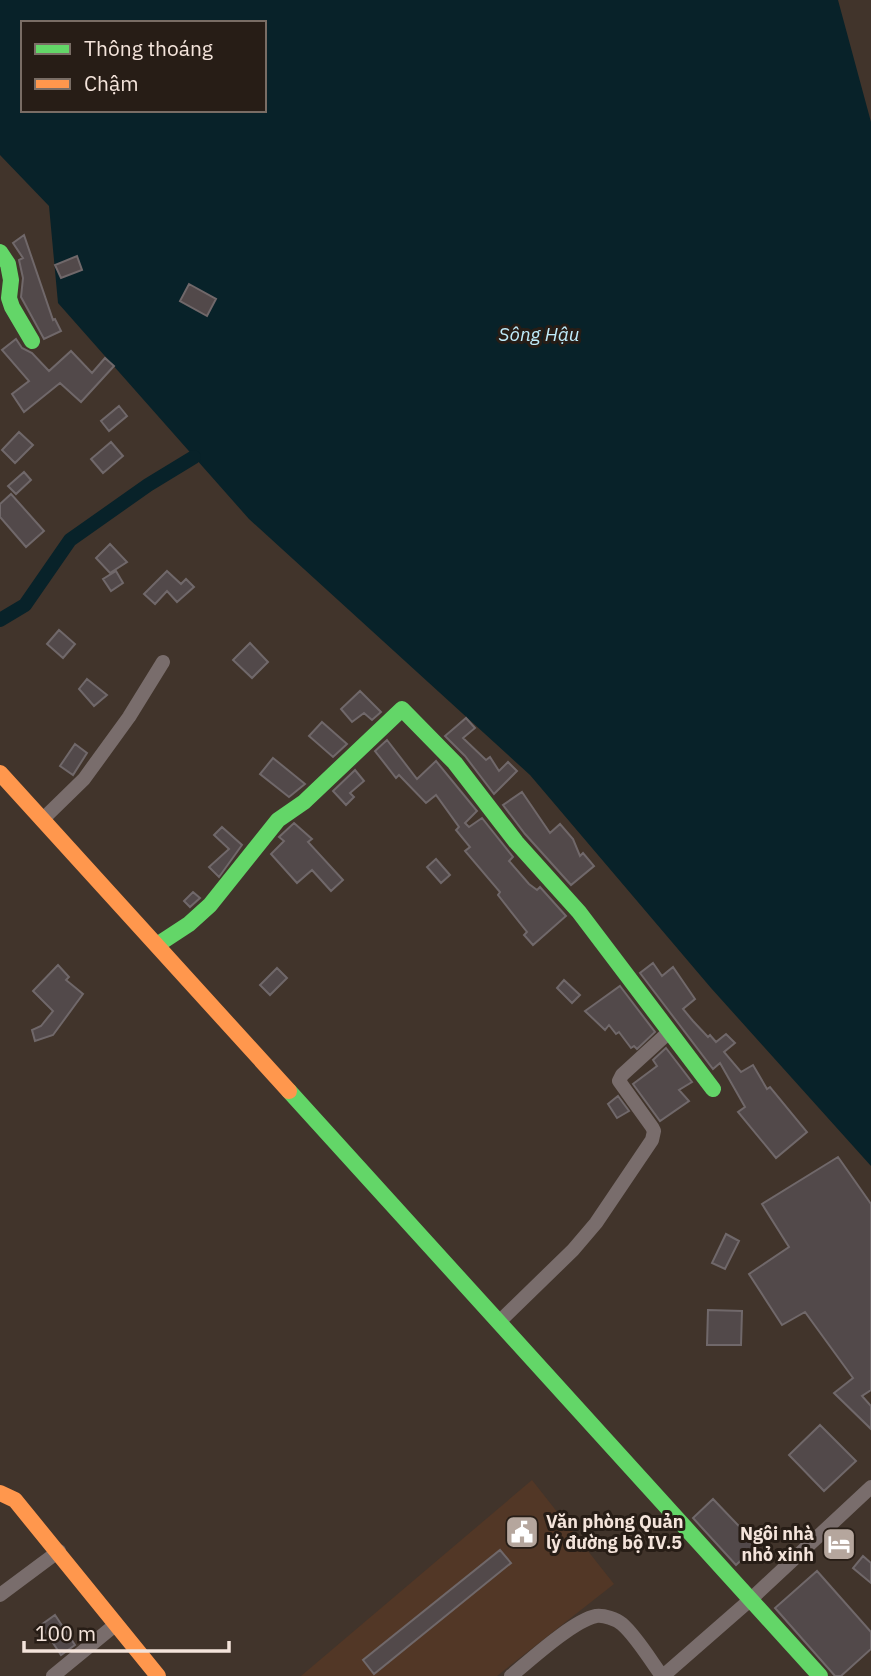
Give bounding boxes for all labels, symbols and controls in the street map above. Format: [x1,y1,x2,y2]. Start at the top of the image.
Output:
legend [21,21,266,112]
text: Thông thoáng [84,34,213,62]
text: Chậm [84,69,139,97]
water label: Sông Hậu [498,322,580,346]
place label: Văn phòng Quản lý đường bộ IV.5 [546,1510,683,1554]
public building icon: Văn phòng Quản lý đường bộ IV.5 [503,1513,541,1551]
place label: Ngôi nhà nhỏ xinh [740,1522,814,1566]
hotel icon: Ngôi nhà nhỏ xinh [820,1525,858,1563]
scale bar [24,1610,229,1654]
text: 100 m [35,1619,96,1647]

